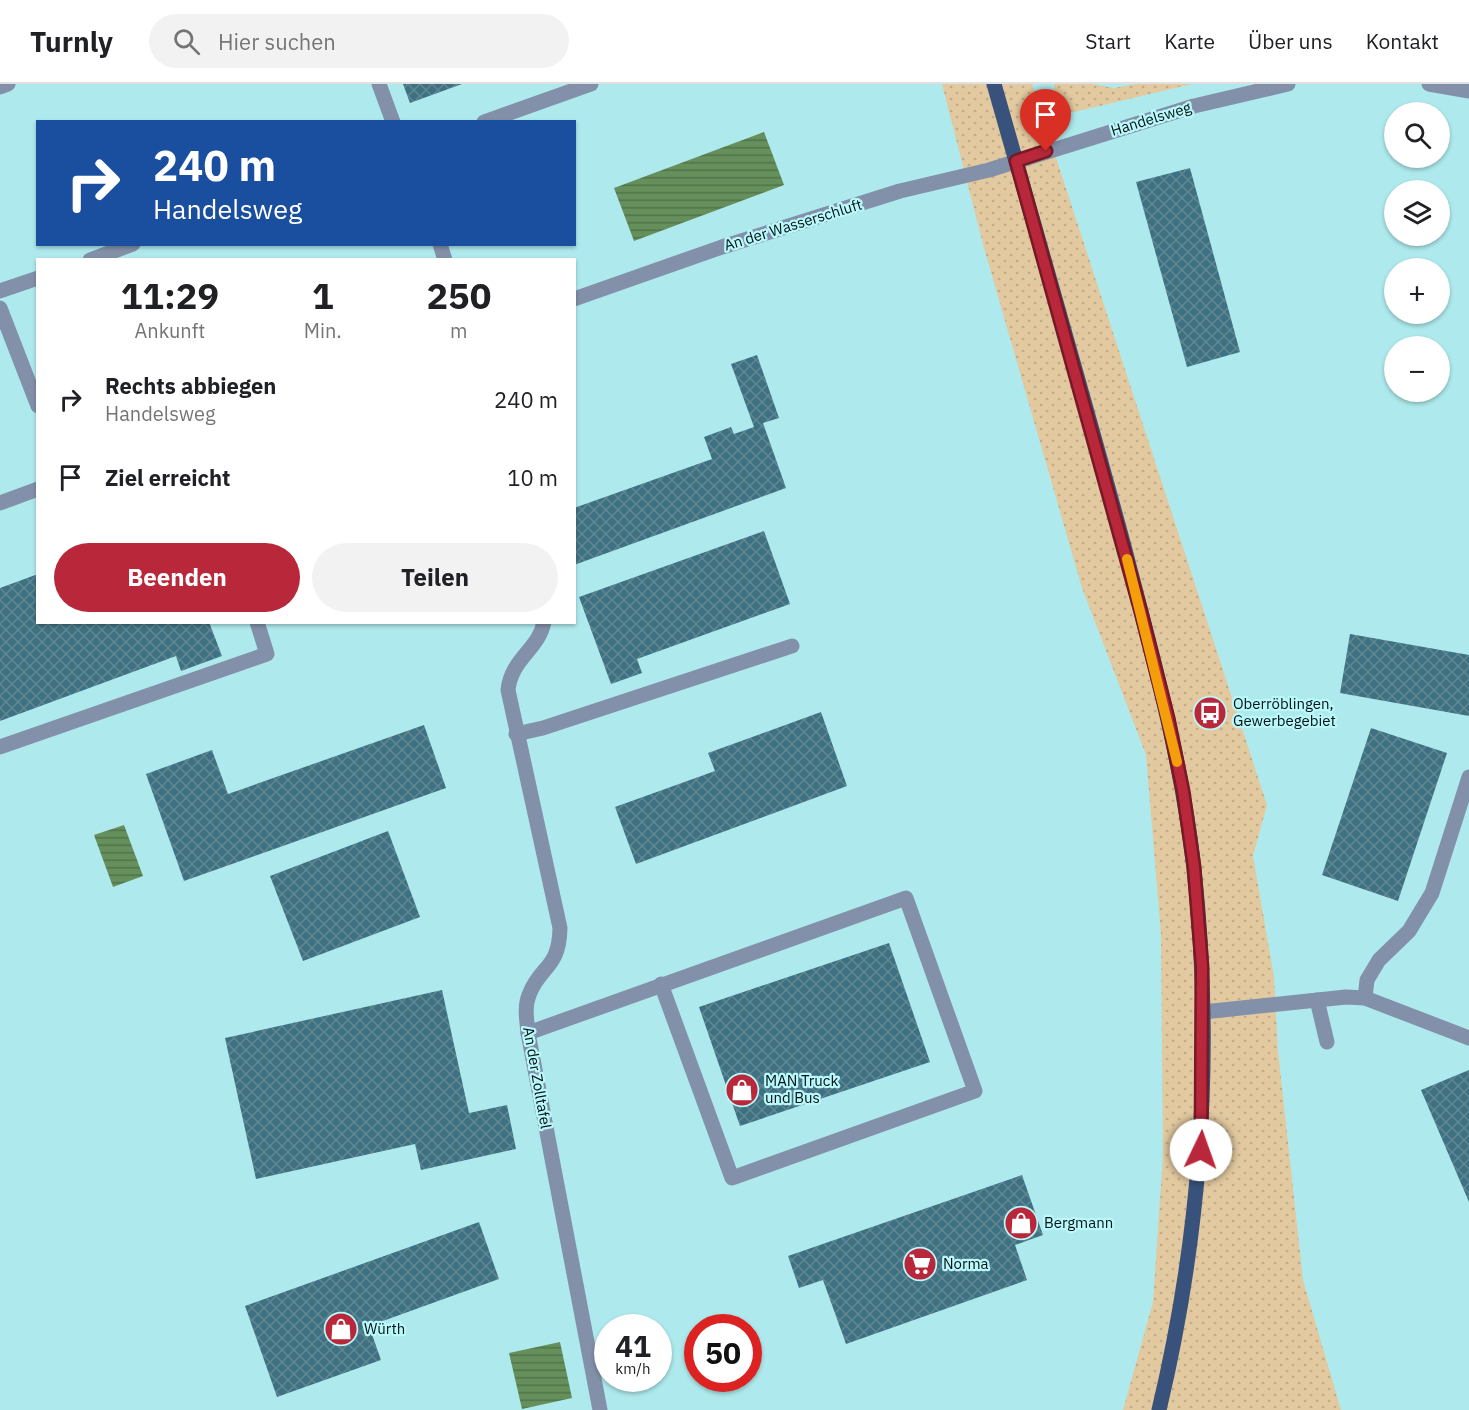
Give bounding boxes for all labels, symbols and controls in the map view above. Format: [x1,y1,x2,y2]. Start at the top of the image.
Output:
search box [149,14,569,68]
text: Turnly [30,23,113,60]
icon: search [170,25,203,58]
text: Hier suchen [218,27,336,56]
text: Start [1085,27,1131,55]
text: Karte [1164,27,1215,55]
text: Über uns [1248,27,1333,55]
text: Kontakt [1366,27,1439,55]
pin [1020,89,1071,151]
street label: Handelsweg [1108,97,1193,140]
icon: arrive [1029,98,1062,131]
map controls [1384,102,1450,402]
button: search [1384,102,1450,168]
text: 240 m [153,138,276,193]
icon: right [54,144,132,222]
button: layers [1384,180,1450,246]
text: Handelsweg [153,191,302,226]
street label: An der Wasserschluft [722,194,864,255]
button: + [1384,258,1450,324]
text: 11:29 [121,272,219,319]
text: 1 [312,272,334,319]
text: 250 [426,272,491,319]
text: Ankunft [134,317,205,344]
text: Min. [304,317,342,344]
text: m [450,317,468,344]
button: − [1384,336,1450,402]
text: Rechts abbiegen [105,371,276,400]
icon: right [54,383,87,416]
text: 240 m [494,385,558,414]
text: Handelsweg [105,400,216,427]
icon: arrive [54,461,87,494]
text: Ziel erreicht [105,463,230,492]
text: 10 m [507,463,558,492]
button: Beenden [54,543,300,612]
button: Teilen [312,543,558,612]
place label: Oberröblingen, Gewerbegebiet [1233,694,1336,730]
bus stop icon: Oberröblingen, Gewerbegebiet [1192,695,1228,731]
street label: An der Zolltafel [519,1025,556,1130]
place label: MAN Truck und Bus [765,1071,838,1107]
shop icon: MAN Truck und Bus [724,1072,760,1108]
position arrow [1169,1118,1233,1182]
shop icon: Bergmann [1003,1205,1039,1241]
place label: Bergmann [1044,1213,1113,1232]
supermarket icon: Norma [902,1246,938,1282]
place label: Norma [943,1254,989,1273]
shop icon: Würth [323,1311,359,1347]
speed limit sign: 50 [684,1314,762,1392]
place label: Würth [364,1319,405,1338]
text: 41 [615,1326,651,1365]
text: km/h [615,1359,651,1378]

